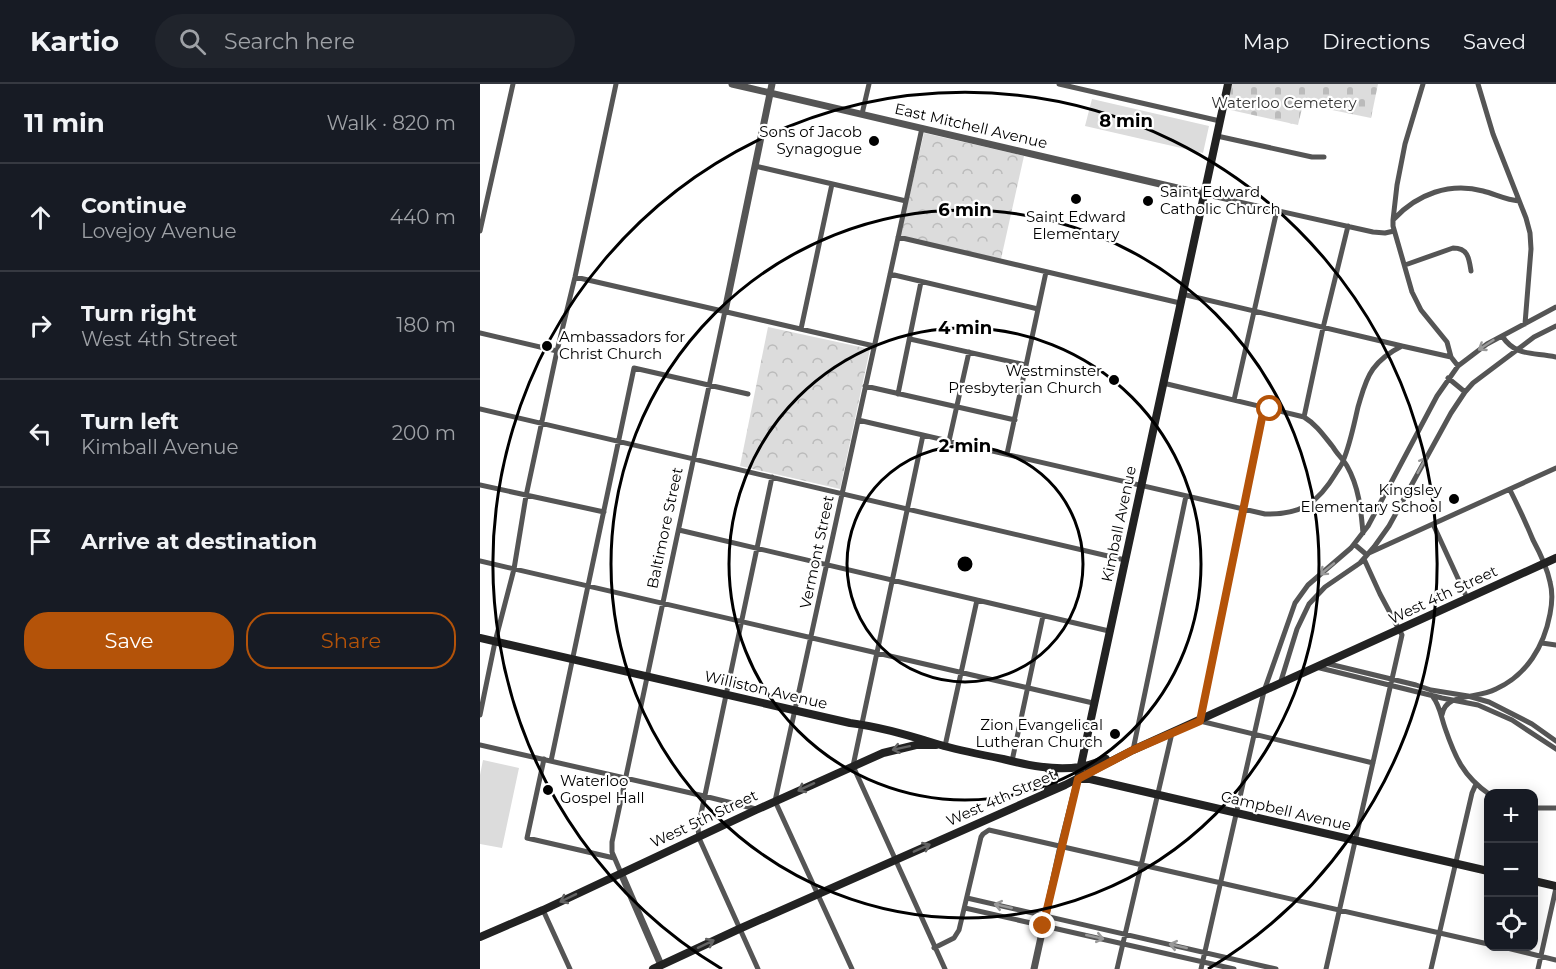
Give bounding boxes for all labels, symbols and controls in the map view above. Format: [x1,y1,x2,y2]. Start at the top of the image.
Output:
search box [155,14,575,68]
text: Kartio [30,24,119,58]
icon: search [176,25,209,58]
text: Search here [224,28,355,55]
text: Map [1243,29,1289,54]
text: Directions [1322,29,1430,54]
text: Saved [1463,29,1526,54]
park label: Waterloo Cemetery [1211,93,1358,112]
street label: East Mitchell Avenue [893,99,1049,152]
text: 11 min [24,107,105,139]
text: 8 min [1099,110,1153,132]
text: Walk · 820 m [326,111,456,135]
place label: Sons of Jacob Synagogue [759,122,862,158]
marker: Sons of Jacob Synagogue [867,134,881,148]
place label: Saint Edward Catholic Church [1160,182,1281,218]
text: Continue [81,192,187,219]
marker: Saint Edward Elementary [1069,192,1083,206]
marker: Saint Edward Catholic Church [1141,194,1155,208]
text: 6 min [938,199,992,221]
icon: ahead [24,201,57,234]
text: 440 m [390,205,456,229]
place label: Saint Edward Elementary [1026,207,1126,243]
text: Lovejoy Avenue [81,219,237,243]
text: Turn right [81,300,196,327]
icon: right [24,309,57,342]
text: 180 m [396,313,456,337]
text: 4 min [938,317,992,339]
text: West 4th Street [81,327,238,351]
place label: Ambassadors for Christ Church [559,327,685,363]
marker: Ambassadors for Christ Church [540,339,554,353]
one-way arrow [1478,339,1495,352]
place label: Westminster Presbyterian Church [948,361,1102,397]
marker: Westminster Presbyterian Church [1107,373,1121,387]
route start [1256,395,1282,421]
text: Turn left [81,408,179,435]
icon: left [24,417,57,450]
text: 200 m [392,421,456,445]
text: Kimball Avenue [81,435,239,459]
text: 2 min [939,435,991,457]
one-way arrow [1416,457,1428,474]
street label: Kimball Avenue [1097,464,1140,584]
street label: Baltimore Street [642,465,687,590]
place label: Kingsley Elementary School [1301,480,1443,516]
marker: Kingsley Elementary School [1447,492,1461,506]
street label: Vermont Street [795,493,838,610]
icon: arrive [24,525,57,558]
text: Arrive at destination [81,528,317,555]
centre of rings [955,554,975,574]
street label: West 4th Street [1385,561,1500,628]
one-way arrow [1319,563,1335,576]
button: Save [24,612,234,669]
button: Share [246,612,456,669]
street label: Williston Avenue [703,666,830,713]
place label: Zion Evangelical Lutheran Church [975,715,1103,751]
marker: Zion Evangelical Lutheran Church [1108,727,1122,741]
one-way arrow [892,743,911,755]
street label: West 4th Street [943,765,1058,830]
place label: Waterloo Gospel Hall [560,771,645,807]
one-way arrow [798,782,816,793]
marker: Waterloo Gospel Hall [541,783,555,797]
street label: West 5th Street [647,785,760,852]
street label: Campbell Avenue [1219,786,1353,835]
map controls [1484,789,1538,951]
button: + [1484,789,1538,843]
one-way arrow [912,841,930,853]
button: − [1484,843,1538,897]
one-way arrow [560,893,578,905]
button: locate [1484,897,1538,951]
one-way arrow [994,900,1013,912]
route end [1029,912,1055,938]
one-way arrow [1084,932,1104,943]
one-way arrow [696,938,714,950]
one-way arrow [1169,940,1188,952]

